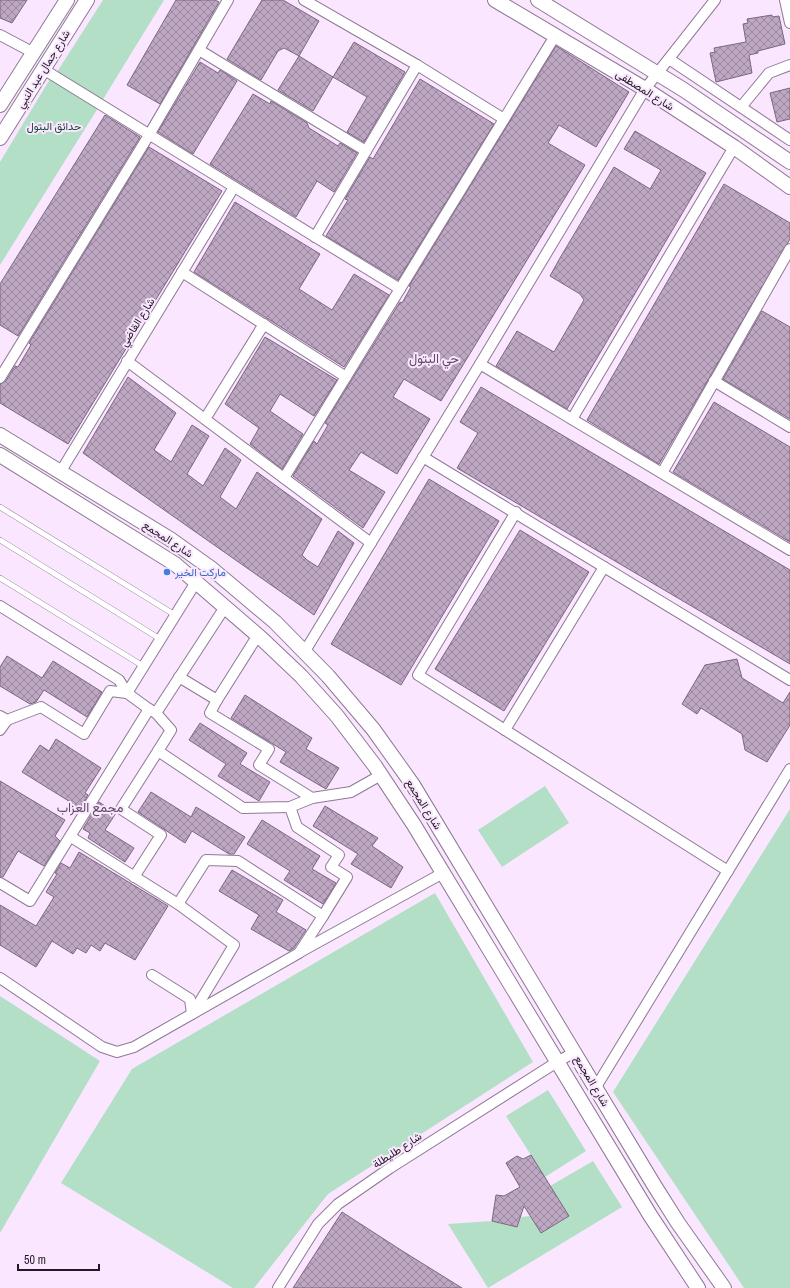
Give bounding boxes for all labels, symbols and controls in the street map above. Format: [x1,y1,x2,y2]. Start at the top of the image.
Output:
street label: شارع جمال عبد النبي [13,27,76,112]
street label: شارع المصطفى [613,67,677,114]
park label: حدائق البتول [27,119,81,133]
street label: شارع القاضي [116,295,160,351]
district label: حي البتول [409,350,459,369]
street label: شارع المجمع [140,518,196,561]
place label: ماركت الخير [174,565,226,579]
marker: ماركت الخير [162,567,172,577]
street label: شارع المجمع [402,776,445,833]
district label: مجمع العزاب [57,799,123,817]
street label: شارع المجمع [570,1053,613,1110]
street label: شارع طليطلة [370,1129,425,1172]
scale bar [18,1246,99,1272]
text: 50 m [24,1252,46,1268]

